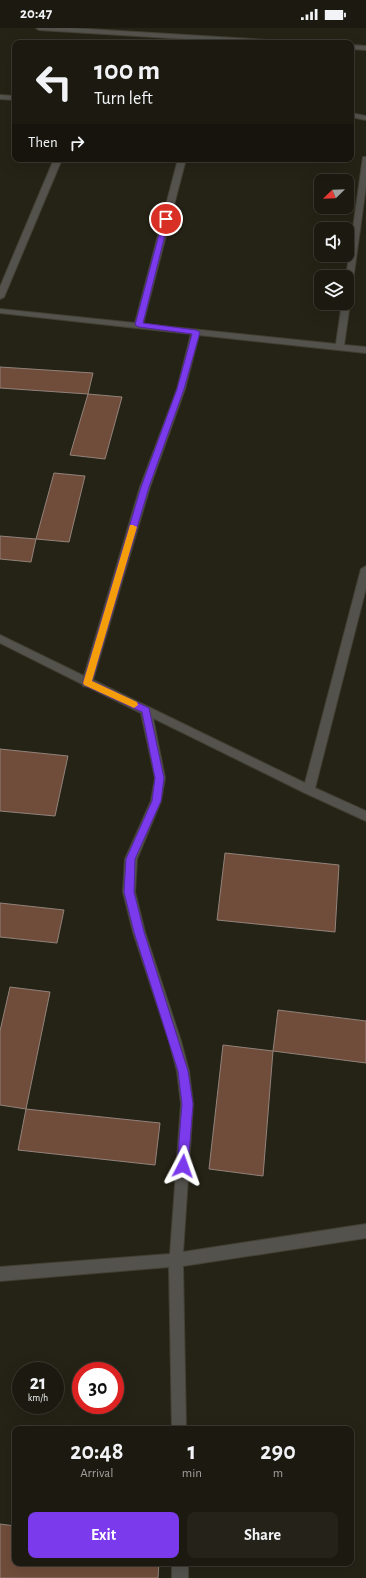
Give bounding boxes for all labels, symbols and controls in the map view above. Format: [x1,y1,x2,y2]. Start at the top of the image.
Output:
text: 20:47 [20,6,52,21]
icon: left [28,56,80,108]
text: 100 m [94,57,160,85]
text: Turn left [94,90,153,108]
icon: right [66,132,88,154]
text: Then [28,135,58,150]
north arrow [314,174,354,214]
map controls [314,174,354,310]
pin [149,202,183,236]
icon: arrive [155,208,177,230]
button: sound [314,222,354,262]
button: layers [314,270,354,310]
position arrow [162,1145,204,1187]
speed limit sign: 30 [72,1362,124,1414]
text: 21 [30,1373,46,1393]
text: km/h [28,1393,48,1403]
text: 20:48 [70,1440,123,1464]
text: 1 [188,1440,196,1464]
text: 290 [260,1440,296,1464]
text: Arrival [80,1467,114,1480]
text: min [182,1467,202,1480]
text: m [273,1467,283,1480]
button: Exit [28,1512,179,1558]
button: Share [187,1512,338,1558]

